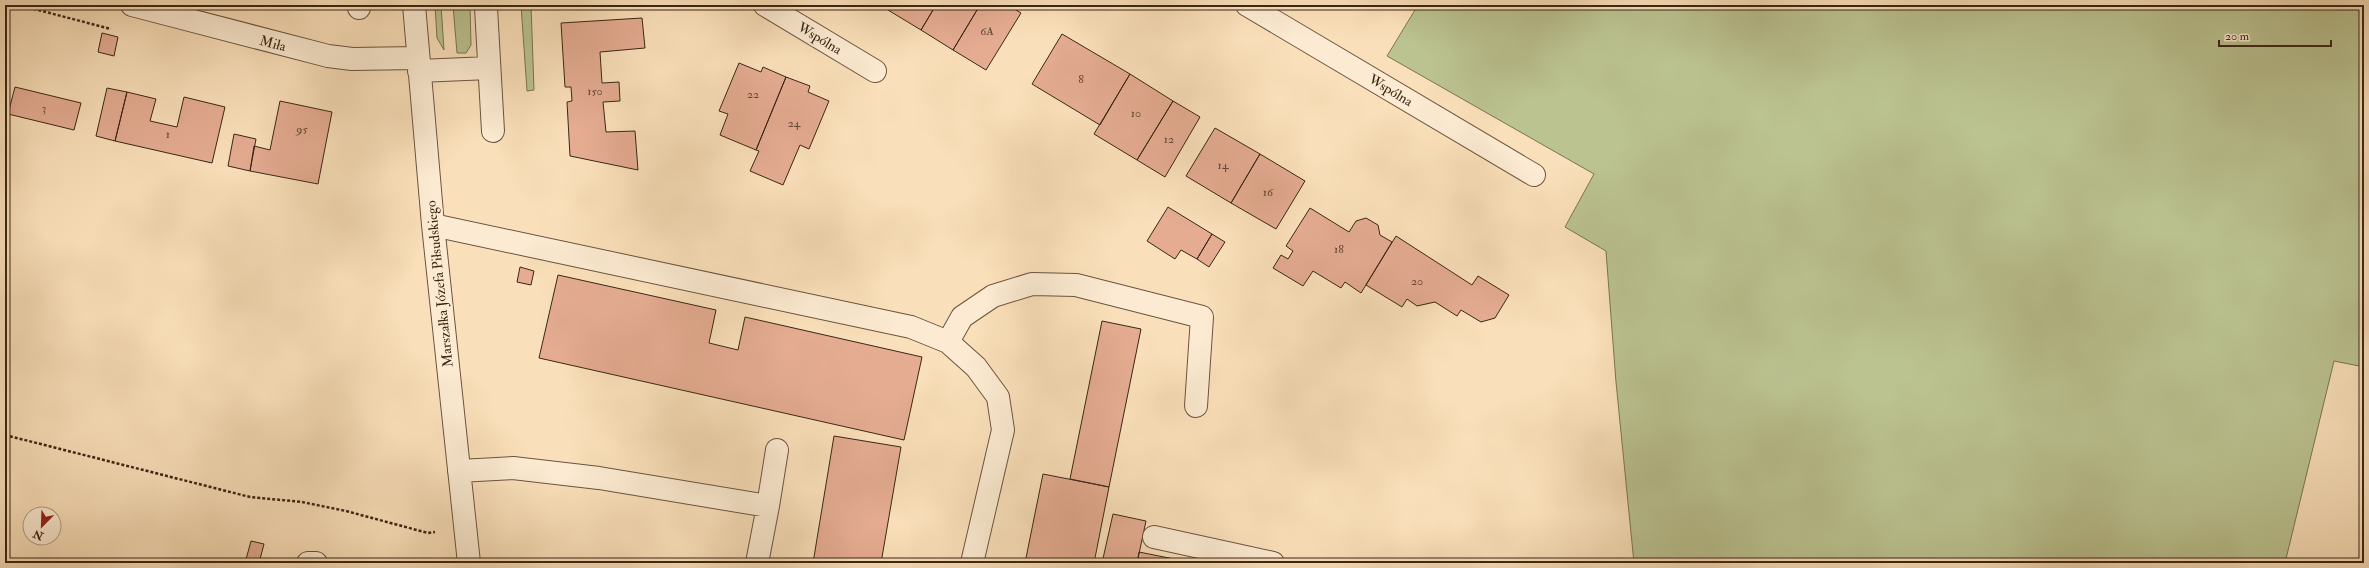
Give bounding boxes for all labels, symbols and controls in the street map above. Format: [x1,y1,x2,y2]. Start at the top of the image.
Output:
street label: Wspólna [793,18,845,59]
scale bar [2219,22,2331,48]
house number: 6A [980,24,994,39]
text: 20 m [2225,29,2250,44]
street label: Miła [258,32,288,55]
street label: Wspólna [1364,70,1416,111]
house number: 8 [1078,72,1084,87]
house number: 150 [587,84,603,99]
house number: 22 [747,87,759,102]
house number: 3 [42,101,46,116]
house number: 10 [1131,106,1141,121]
house number: 24 [788,116,801,131]
house number: 95 [295,122,308,137]
house number: 1 [166,127,170,142]
house number: 12 [1164,132,1174,147]
house number: 14 [1218,158,1229,173]
house number: 16 [1263,185,1274,200]
street label: Marszałka Józefa Piłsudskiego [422,199,457,368]
house number: 18 [1334,242,1344,257]
house number: 20 [1411,274,1423,289]
north arrow [22,506,62,546]
text: N [30,526,46,543]

